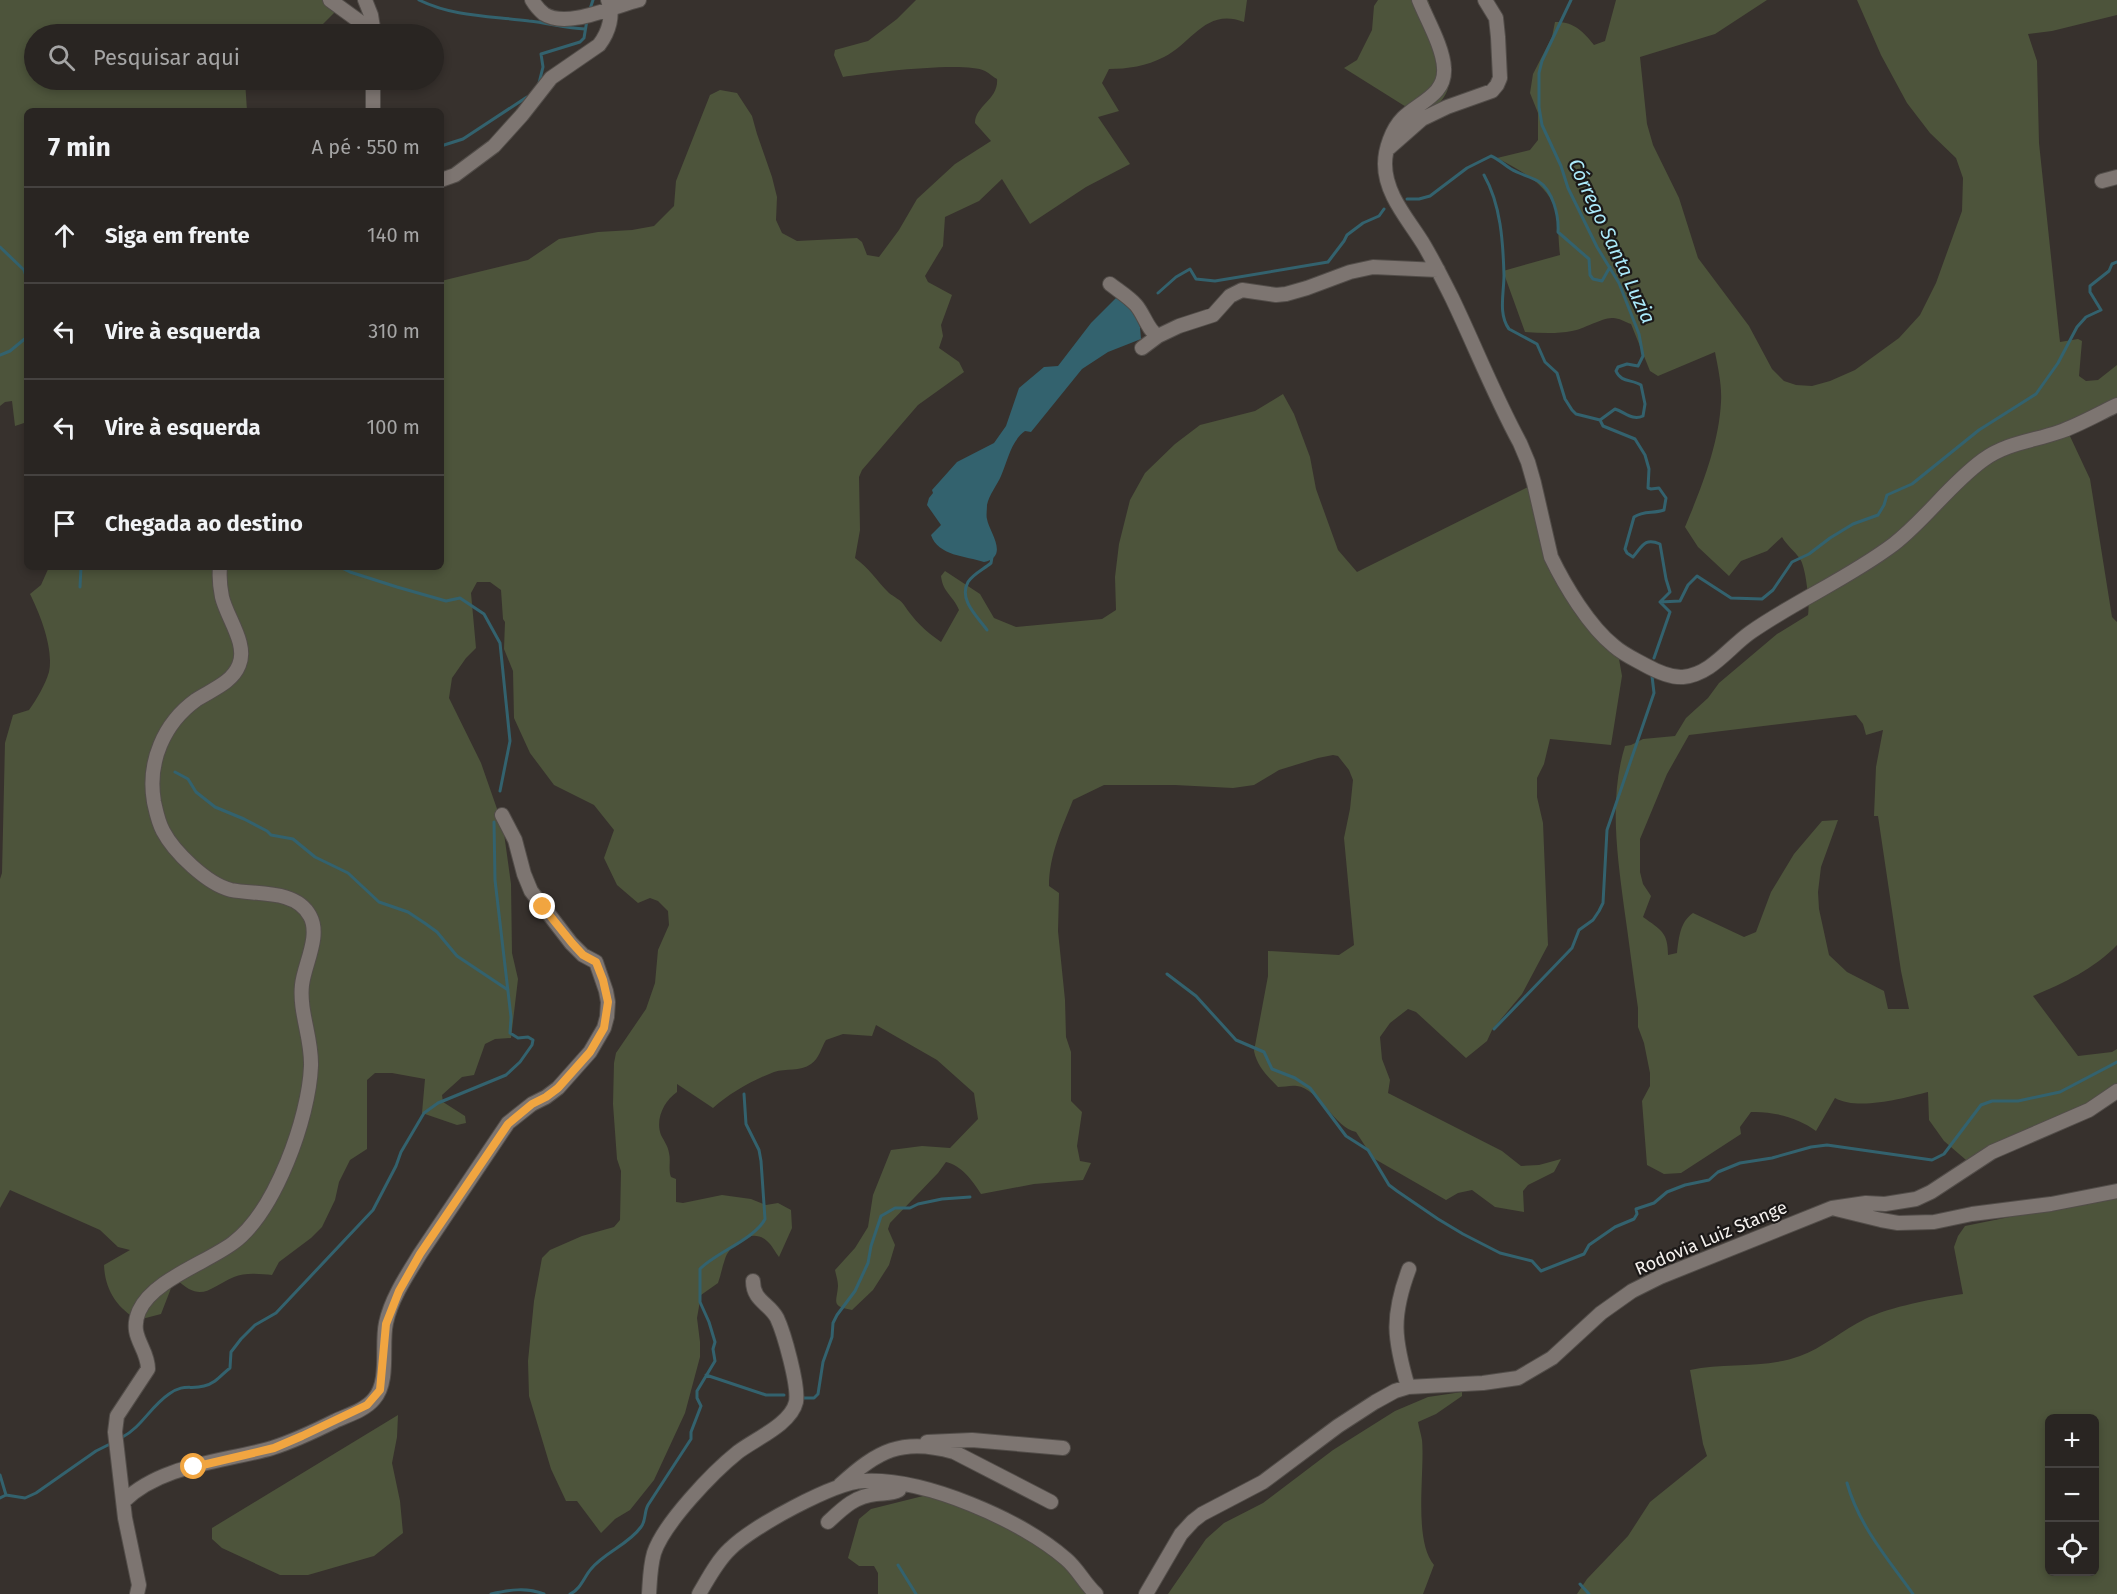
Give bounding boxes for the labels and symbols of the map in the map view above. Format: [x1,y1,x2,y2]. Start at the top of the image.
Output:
water label: Córrego Santa Luzia [1563,155,1661,327]
route end [529,893,555,919]
street label: Rodovia Luiz Stange [1632,1196,1790,1280]
route start [180,1453,206,1479]

